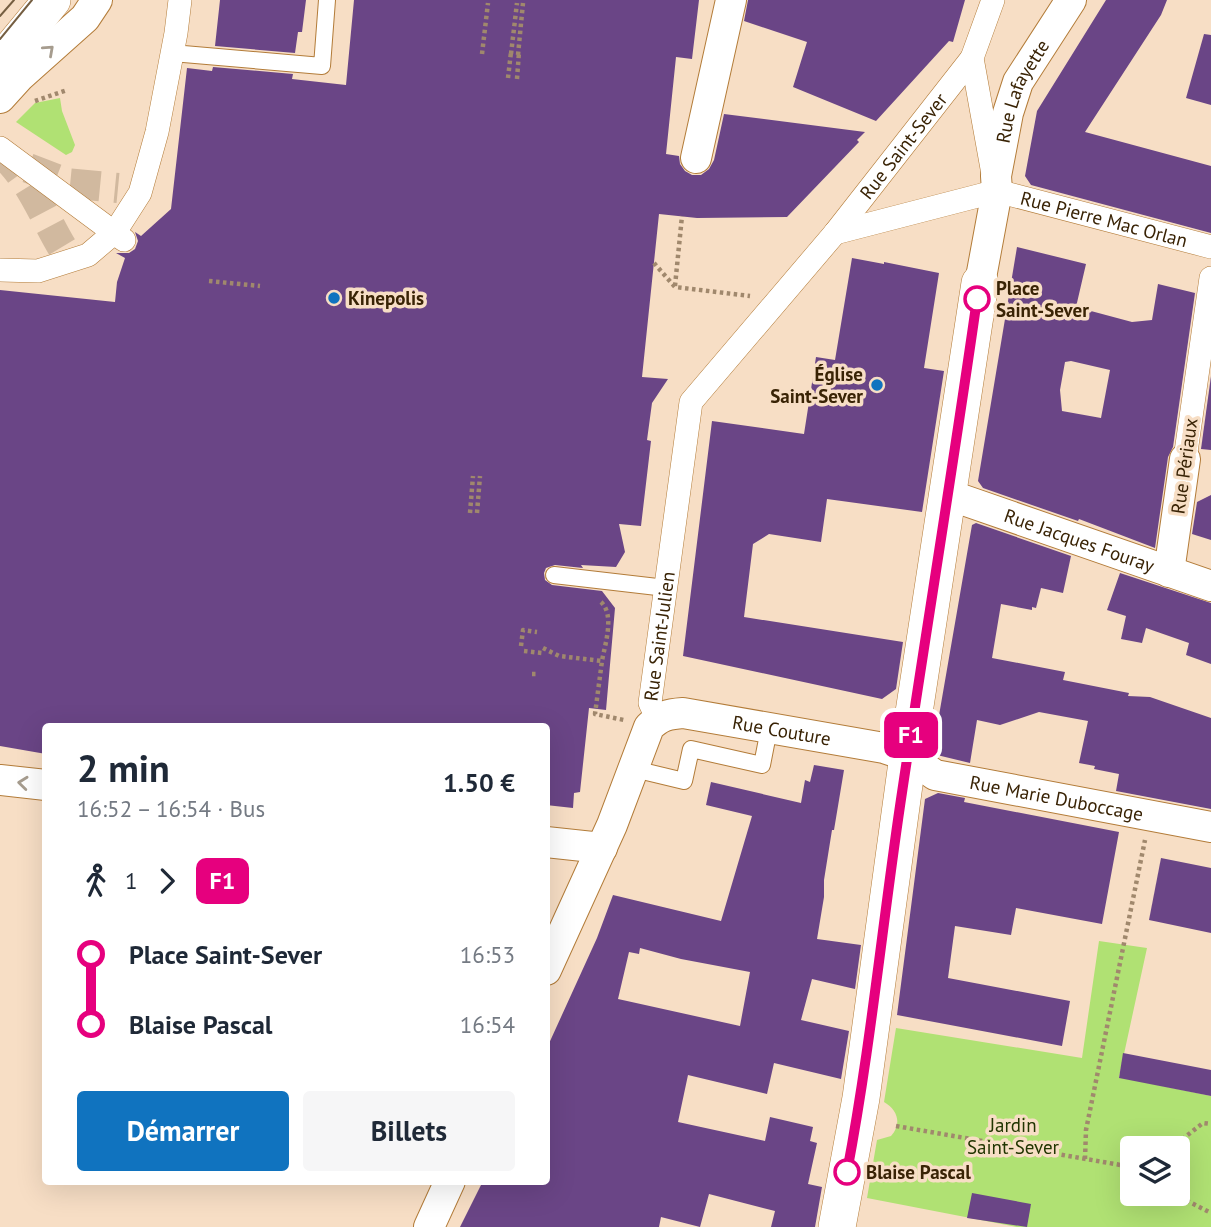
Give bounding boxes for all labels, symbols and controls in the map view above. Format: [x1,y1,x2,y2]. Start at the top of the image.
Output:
street label: Rue Lafayette [991,35,1054,145]
one-way arrow [41,46,54,59]
street label: Rue Saint-Sever [854,88,953,204]
street label: Rue Pierre Mac Orlan [1018,186,1190,252]
place label: Place Saint-Sever [996,276,1089,322]
place label: Kinepolis [348,286,424,310]
marker: Place Saint-Sever [964,286,990,312]
marker: Kinepolis [326,290,342,306]
place label: Église Saint-Sever [770,362,863,408]
marker: Église Saint-Sever [869,377,885,393]
street label: Rue Périaux [1165,416,1203,516]
street label: Rue Jacques Fouray [1001,503,1158,577]
street label: Rue Saint-Julien [638,570,680,702]
street label: Rue Couture [731,710,833,751]
line badge: F1 [880,712,942,758]
text: F1 [898,719,924,750]
text: 2 min [77,743,170,792]
text: 1.50 € [443,766,515,799]
street label: Rue Marie Duboccage [968,770,1145,826]
one-way arrow [17,775,29,790]
text: 16:52 – 16:54 · Bus [77,794,265,823]
icon: walk [77,862,115,900]
icon: forward [148,862,186,900]
text: F1 [210,865,235,896]
text: 1 [125,866,138,895]
text: Place Saint-Sever [129,938,322,971]
text: 16:53 [460,940,515,969]
text: Blaise Pascal [129,1008,272,1041]
text: 16:54 [460,1010,515,1039]
button: Démarrer [77,1091,289,1171]
button: Billets [303,1091,515,1171]
park label: Jardin Saint-Sever [967,1113,1060,1159]
map controls [1120,1136,1190,1206]
button: layers [1120,1136,1190,1206]
marker: Blaise Pascal [834,1159,860,1185]
place label: Blaise Pascal [866,1160,971,1184]

